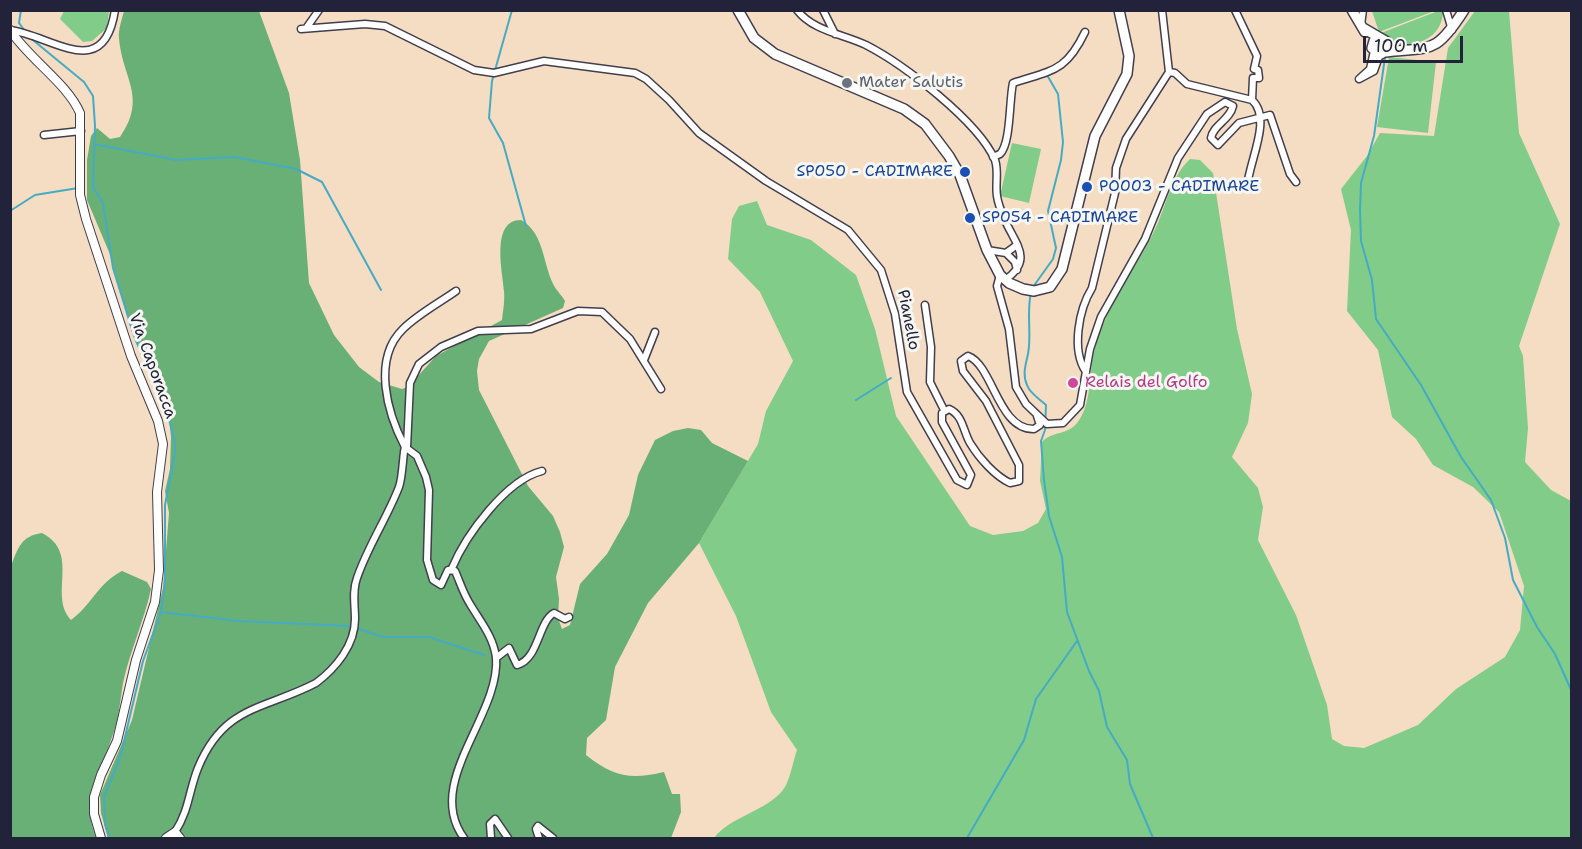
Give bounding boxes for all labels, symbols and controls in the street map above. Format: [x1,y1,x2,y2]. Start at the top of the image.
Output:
scale bar [1366,24,1466,62]
text: 100 m [1374,34,1428,58]
place label: Mater Salutis [859,73,963,93]
marker: Mater Salutis [840,76,854,90]
place label: SP050 - CADIMARE [797,162,953,182]
marker: SP050 - CADIMARE [958,165,972,179]
place label: PO003 - CADIMARE [1099,177,1259,197]
marker: PO003 - CADIMARE [1080,180,1094,194]
place label: SP054 - CADIMARE [982,208,1138,228]
marker: SP054 - CADIMARE [963,211,977,225]
street label: Pianello [893,288,923,352]
street label: Via Caporacca [124,311,180,421]
place label: Relais del Golfo [1085,373,1207,393]
marker: Relais del Golfo [1066,376,1080,390]

